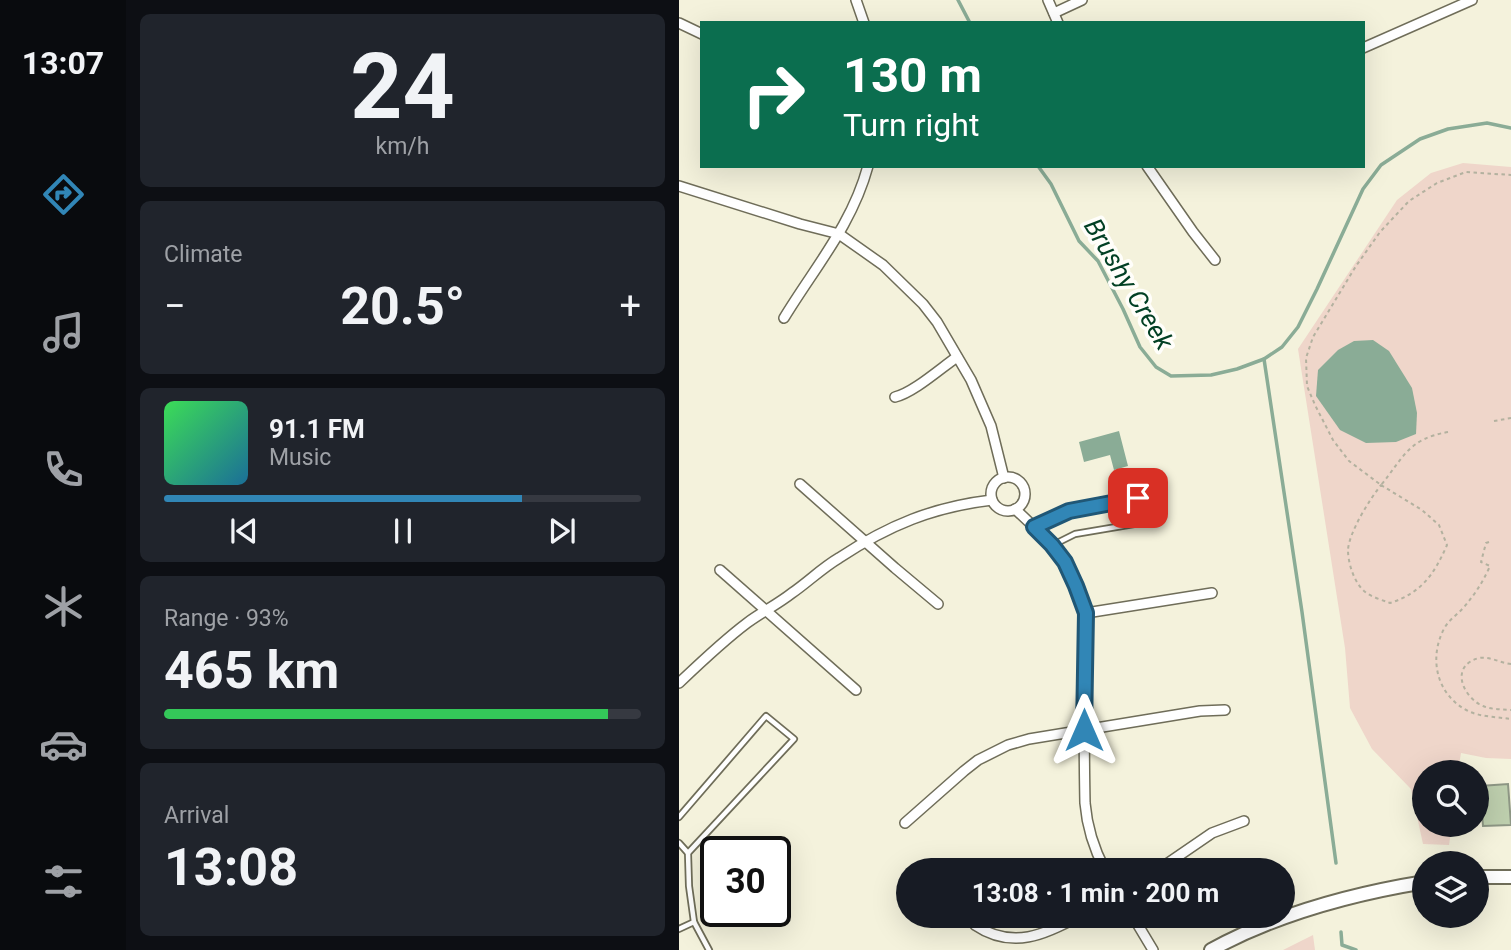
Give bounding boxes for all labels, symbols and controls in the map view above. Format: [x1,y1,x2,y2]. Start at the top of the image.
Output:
text: 24 [350,34,455,140]
text: 13:07 [22,44,104,82]
text: 130 m [843,47,982,104]
icon: right [728,49,819,140]
text: Turn right [843,106,979,144]
text: km/h [376,133,430,160]
icon: directions [39,170,88,219]
water label: Brushy Creek [1078,213,1180,356]
text: Climate [164,241,243,268]
text: 20.5° [340,276,465,337]
text: − [164,284,186,328]
text: + [619,284,641,328]
icon: music [39,308,88,357]
text: 91.1 FM [269,414,365,444]
text: Music [269,444,331,471]
icon: phone [39,445,88,494]
pin [1108,468,1168,528]
icon: arrive [1119,479,1157,517]
icon: previous [225,512,263,550]
icon: pause [384,512,422,550]
icon: next [543,512,581,550]
icon: climate [39,582,88,631]
text: Range · 93% [164,605,289,632]
text: 465 km [164,640,339,701]
position arrow [1047,693,1121,767]
icon: car [39,720,88,769]
map controls [1412,760,1489,928]
button: search [1412,760,1489,837]
text: Arrival [164,802,229,829]
speed limit sign: 30 [700,836,791,927]
text: 13:08 [164,837,298,898]
button: layers [1412,851,1489,928]
icon: filters [39,857,88,906]
text: 13:08 · 1 min · 200 m [972,878,1219,908]

